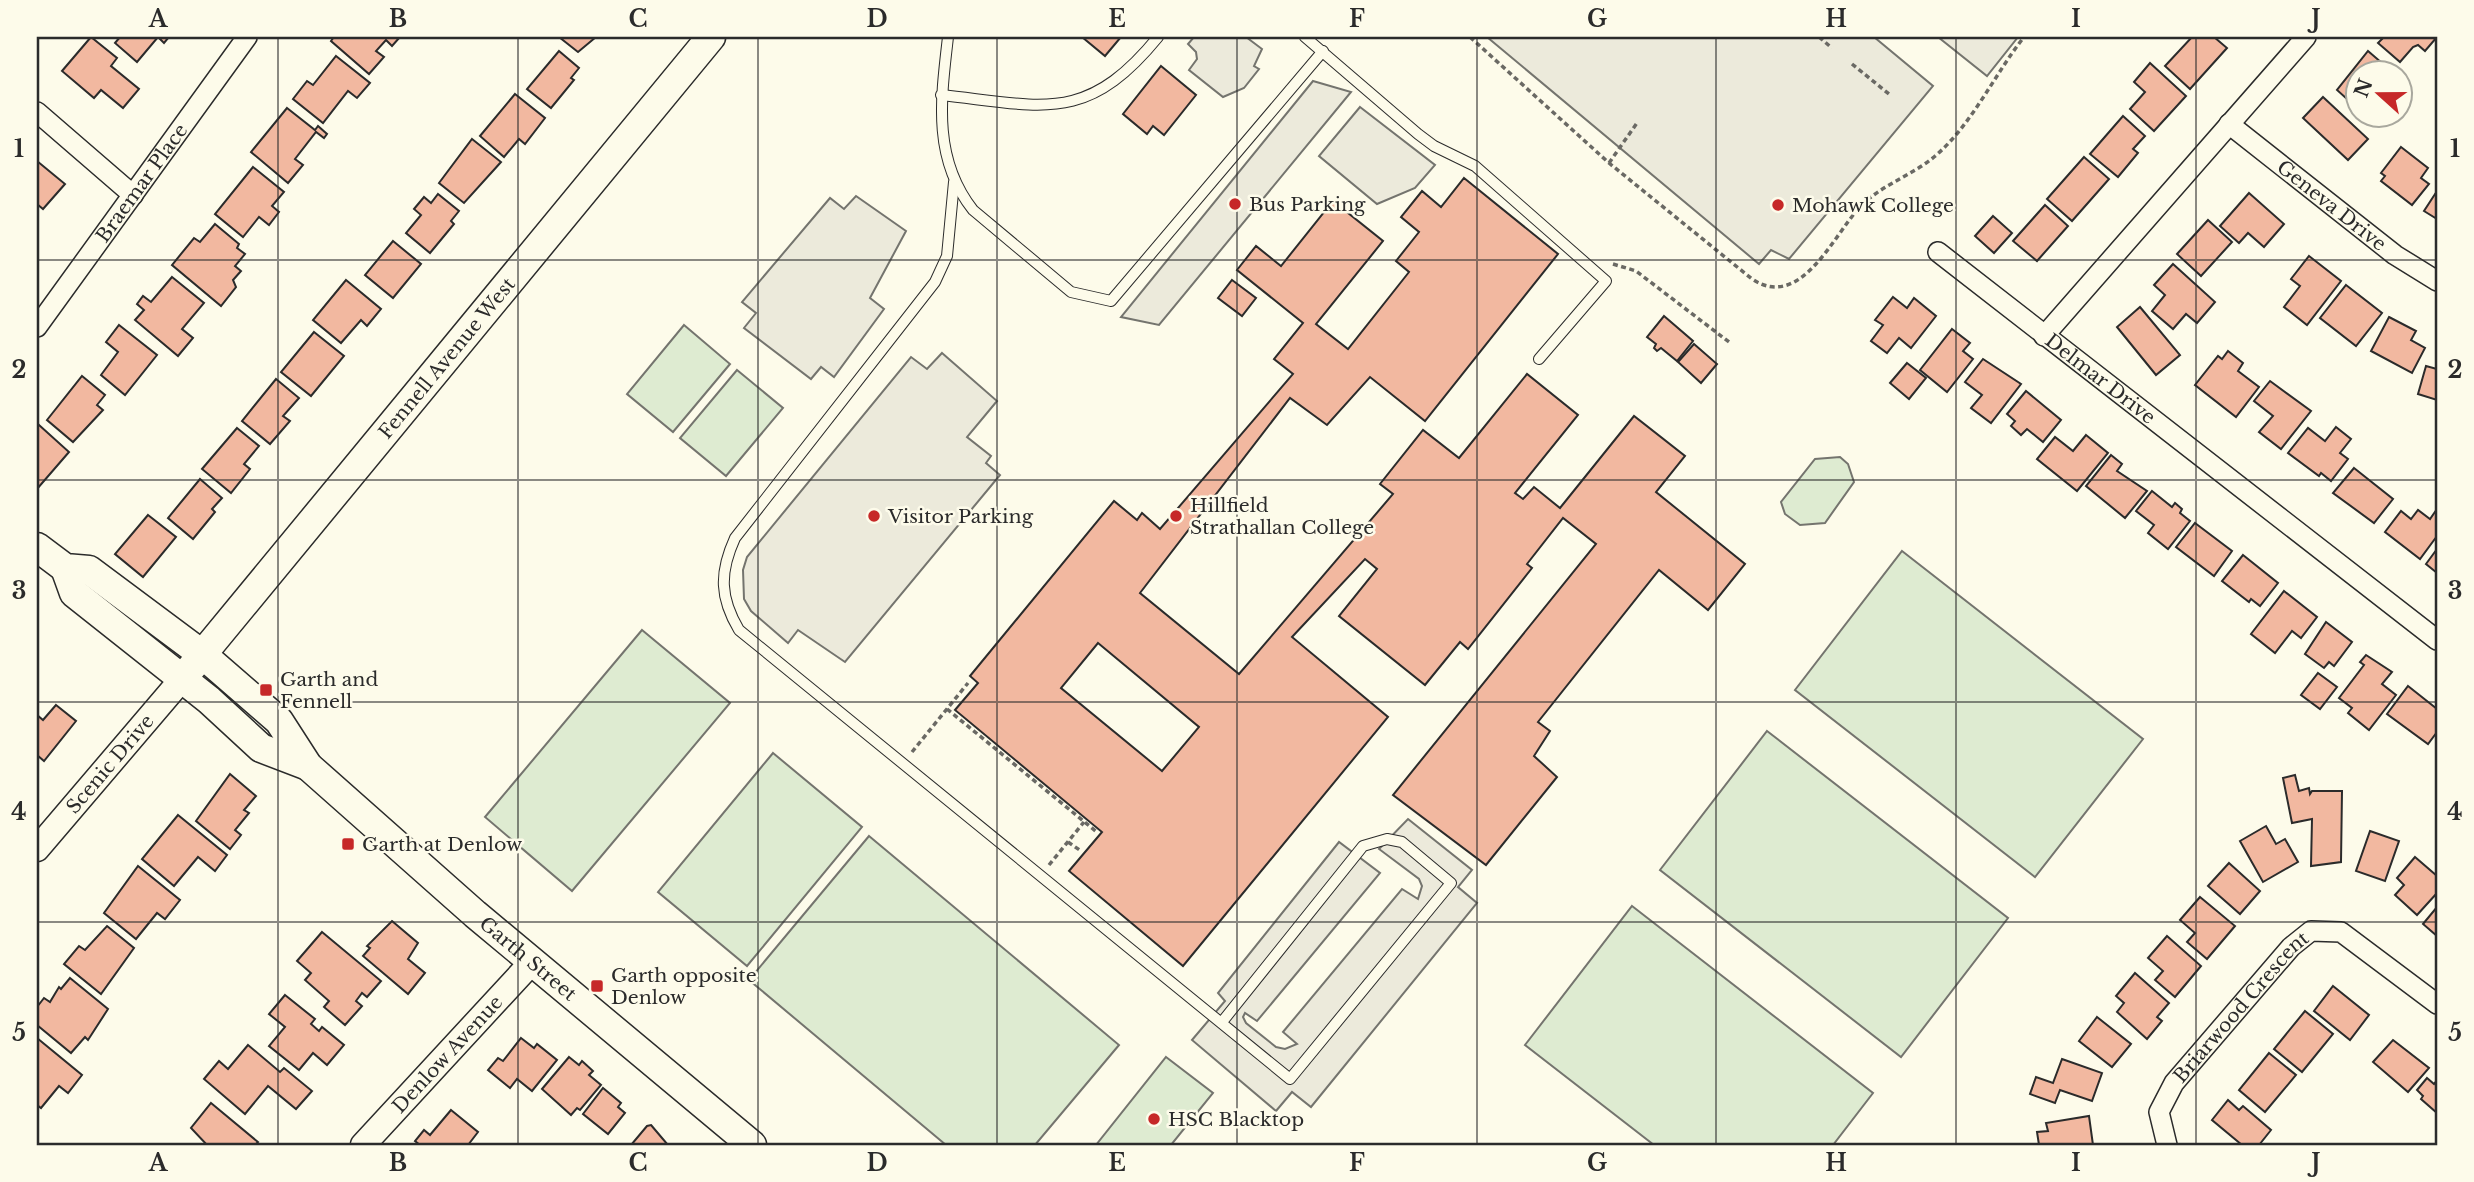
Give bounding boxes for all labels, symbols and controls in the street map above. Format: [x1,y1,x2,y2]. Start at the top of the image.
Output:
text: A [148,5,169,33]
text: B [389,5,407,33]
text: C [629,5,647,33]
text: D [866,5,888,33]
text: E [1108,5,1126,33]
text: F [1349,5,1365,33]
text: G [1587,5,1607,33]
text: H [1825,5,1847,33]
text: I [2071,5,2081,33]
text: J [2307,5,2321,33]
north arrow [2344,60,2414,130]
text: N [2350,76,2378,101]
street label: Braemar Place [91,119,192,247]
text: 1 [14,135,24,163]
text: 1 [2450,135,2460,163]
street label: Geneva Drive [2273,155,2391,255]
place label: Bus Parking [1249,193,1366,216]
place label: Mohawk College [1792,194,1954,217]
marker: Bus Parking [1227,196,1243,212]
marker: Mohawk College [1770,197,1786,213]
street label: Fennell Avenue West [374,272,520,443]
street label: Delmar Drive [2041,328,2160,428]
text: 2 [12,356,26,384]
text: 2 [2448,356,2462,384]
place label: Hillfield Strathallan College [1190,494,1374,539]
place label: Visitor Parking [887,505,1034,528]
marker: Visitor Parking [866,508,882,524]
marker: Hillfield Strathallan College [1168,508,1184,524]
text: 3 [12,577,26,605]
text: 3 [2448,577,2462,605]
place label: Garth and Fennell [280,668,378,713]
marker: Garth and Fennell [258,682,274,698]
street label: Scenic Drive [61,710,158,818]
text: 4 [11,798,27,826]
text: 4 [2447,798,2463,826]
place label: Garth at Denlow [362,833,522,856]
marker: Garth at Denlow [340,836,356,852]
street label: Garth Street [475,911,582,1006]
street label: Briarwood Crescent [2168,926,2314,1087]
place label: Garth opposite Denlow [611,964,757,1009]
marker: Garth opposite Denlow [589,978,605,994]
street label: Denlow Avenue [387,990,507,1117]
text: 5 [12,1019,26,1047]
text: 5 [2448,1019,2462,1047]
place label: HSC Blacktop [1168,1108,1304,1131]
marker: HSC Blacktop [1146,1111,1162,1127]
text: A [148,1149,169,1177]
text: B [389,1149,407,1177]
text: C [629,1149,647,1177]
text: D [866,1149,888,1177]
text: E [1108,1149,1126,1177]
text: F [1349,1149,1365,1177]
text: G [1587,1149,1607,1177]
text: H [1825,1149,1847,1177]
text: I [2071,1149,2081,1177]
text: J [2307,1149,2321,1177]

